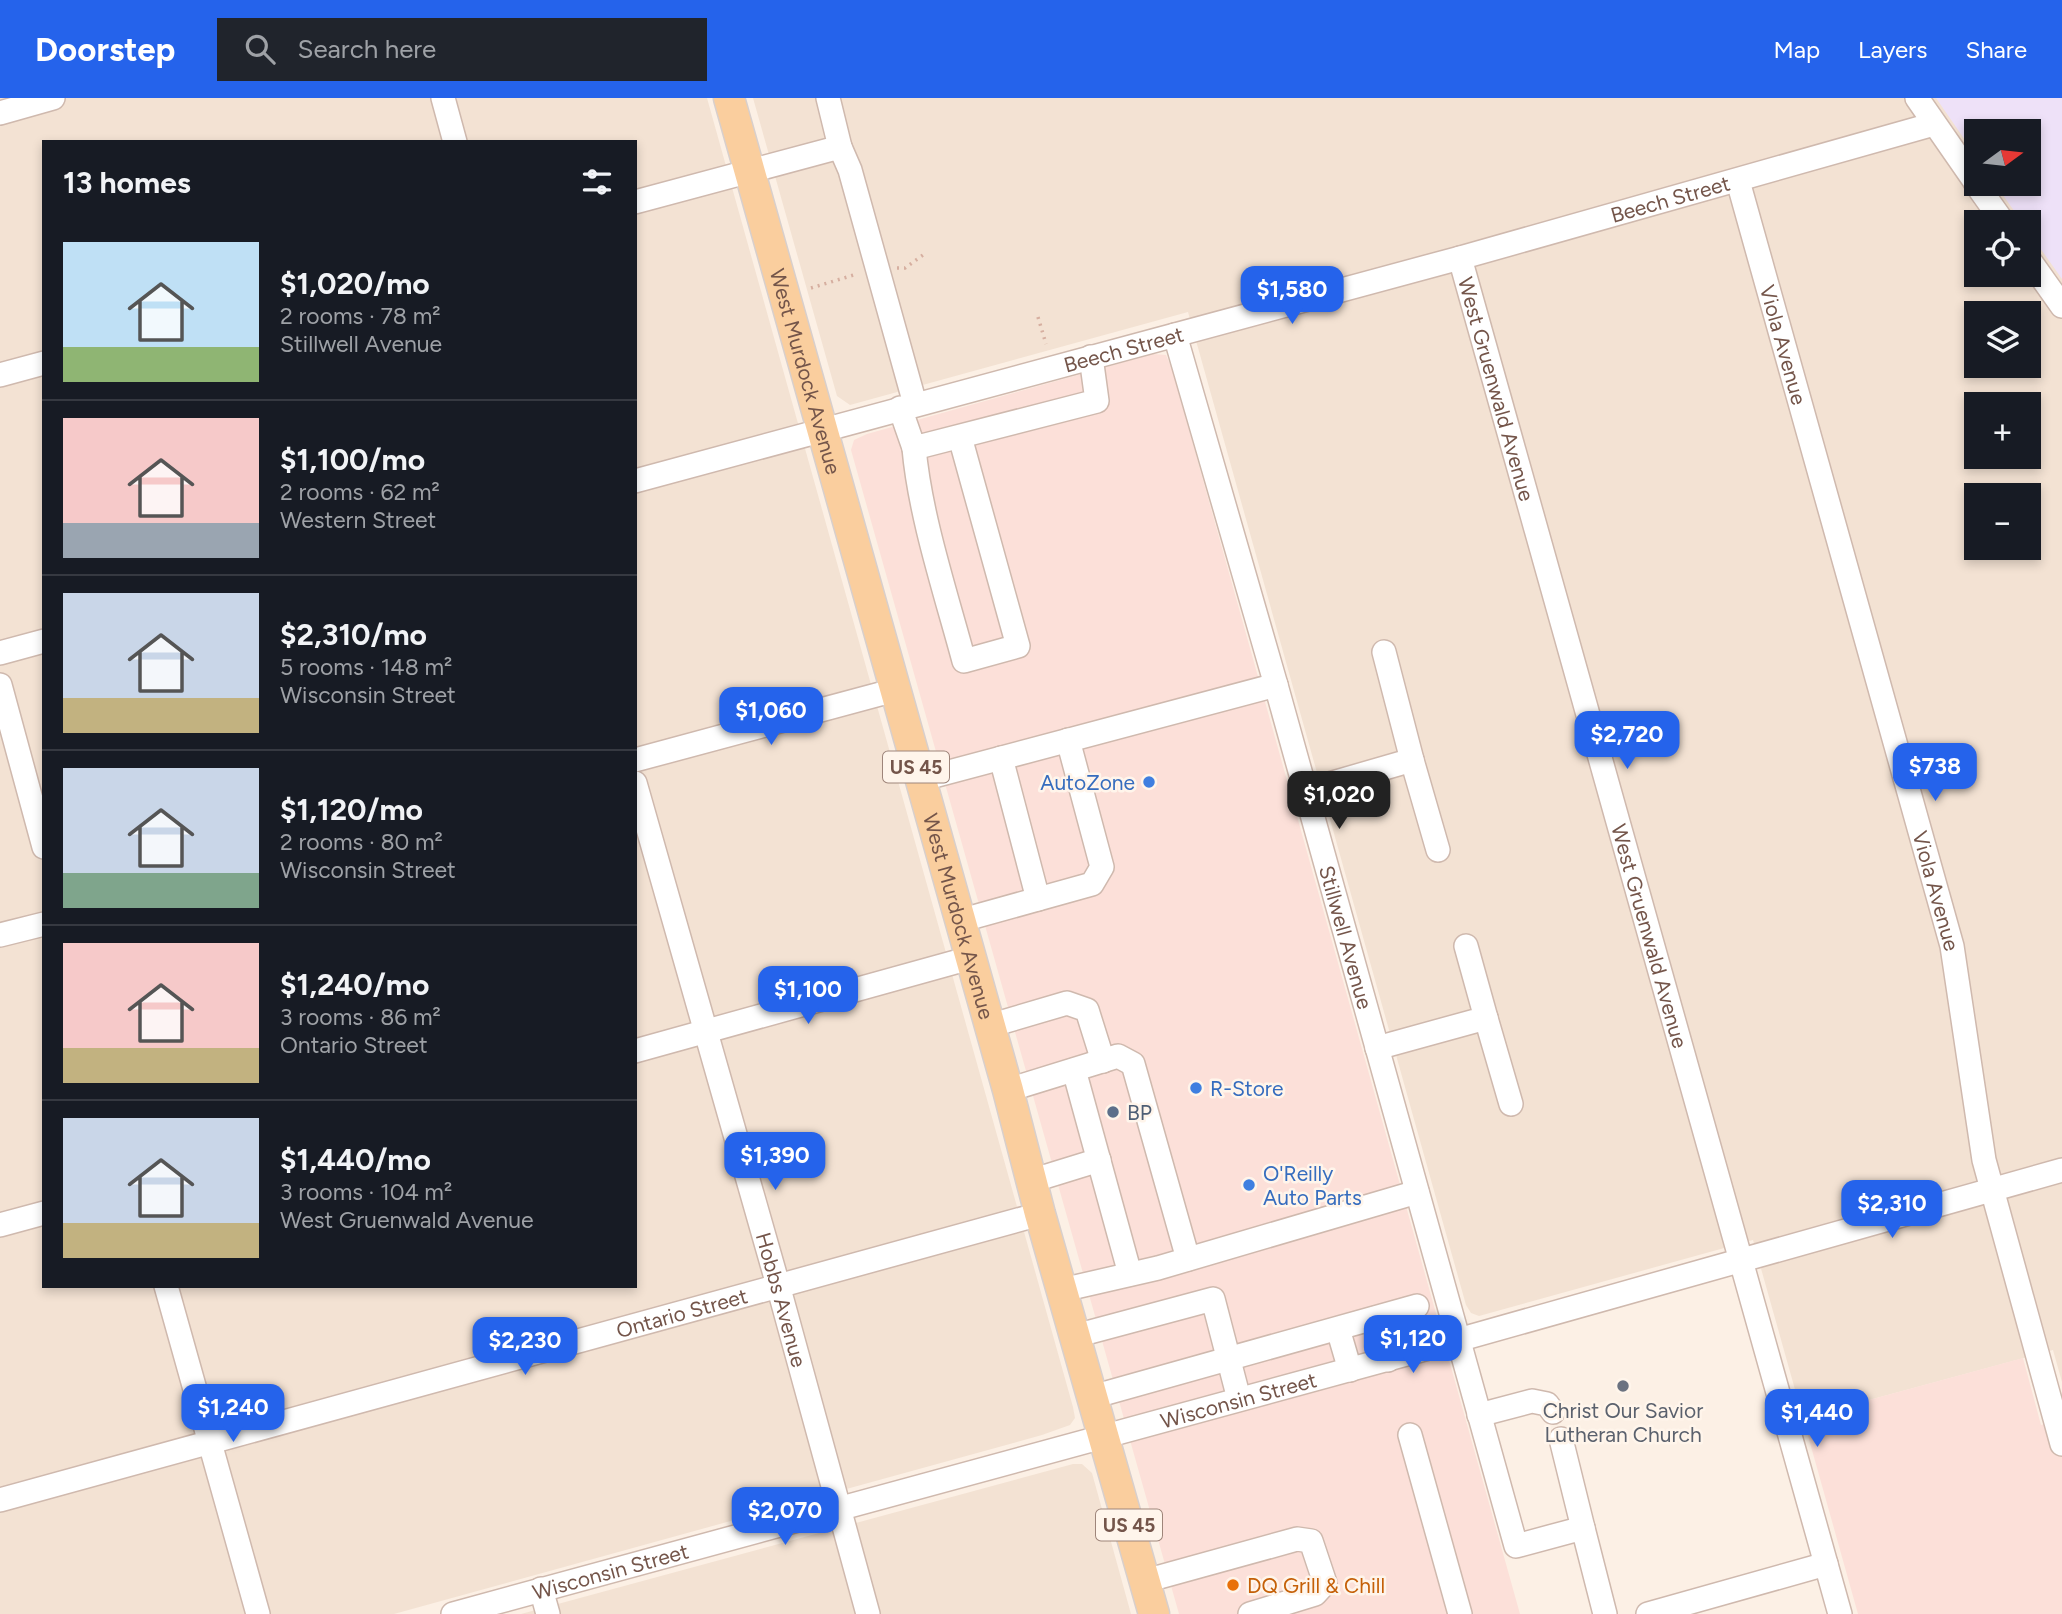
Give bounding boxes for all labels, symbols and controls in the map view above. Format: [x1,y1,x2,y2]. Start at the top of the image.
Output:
search box [217,18,707,81]
text: Doorstep [35,30,175,69]
icon: search [241,30,279,68]
text: Search here [297,33,436,65]
text: Map [1773,35,1820,64]
text: Layers [1858,35,1927,64]
text: Share [1965,35,2027,64]
north arrow [1964,119,2040,196]
map controls [1964,119,2041,560]
icon: filters [578,163,616,201]
text: 13 homes [63,164,191,201]
street label: Beech Street [1608,170,1733,227]
button: locate [1964,210,2041,287]
text: $1,020/mo [280,265,430,302]
street label: West Murdock Avenue [765,266,847,477]
pin: $1,580 [1235,266,1349,326]
icon: home [119,270,203,354]
street label: West Gruenwald Avenue [1453,274,1540,504]
text: $1,580 [1257,275,1327,303]
street label: Viola Avenue [1755,282,1812,407]
button: layers [1964,301,2041,378]
text: 2 rooms · 78 m² [280,302,441,330]
street label: Beech Street [1061,321,1186,377]
text: Stillwell Avenue [280,330,442,358]
button: + [1964,392,2041,469]
text: $1,100/mo [280,441,425,478]
icon: home [119,446,203,530]
text: 2 rooms · 62 m² [280,478,440,506]
button: − [1964,483,2041,560]
text: Western Street [280,506,436,534]
text: $2,310/mo [280,616,427,653]
icon: home [119,621,203,705]
text: 5 rooms · 148 m² [280,653,452,681]
text: Wisconsin Street [280,681,456,709]
pin: $1,060 [714,688,828,747]
text: $1,060 [735,696,807,724]
pin: $2,720 [1570,712,1684,771]
text: $2,720 [1591,720,1663,748]
pin: $738 [1894,744,1976,803]
road number: US 45 [883,752,949,782]
text: $738 [1909,752,1961,780]
place label: AutoZone [1040,770,1135,795]
pin: $1,020 [1282,772,1396,831]
marker: AutoZone [1141,774,1157,790]
text: $1,020 [1303,780,1375,808]
text: $1,120/mo [280,791,423,828]
icon: home [119,796,203,880]
street label: West Murdock Avenue [918,811,1000,1022]
street label: West Gruenwald Avenue [1607,821,1693,1051]
text: 2 rooms · 80 m² [280,828,443,856]
street label: Viola Avenue [1908,828,1965,953]
text: Wisconsin Street [280,856,456,884]
street label: Stillwell Avenue [1314,862,1378,1012]
text: $1,240/mo [280,966,429,1003]
pin: $1,100 [751,967,865,1026]
icon: home [119,971,203,1055]
text: $1,100 [774,975,842,1003]
text: 3 rooms · 86 m² [280,1003,441,1031]
text: Ontario Street [280,1031,428,1059]
place label: R-Store [1210,1076,1283,1101]
marker: R-Store [1188,1080,1204,1096]
place label: BP [1127,1100,1152,1125]
marker: BP [1105,1104,1121,1120]
pin: $1,390 [718,1132,832,1192]
text: $1,440/mo [280,1141,431,1178]
text: $1,390 [740,1141,810,1169]
icon: home [119,1146,203,1230]
place label: O'Reilly Auto Parts [1263,1161,1362,1210]
marker: O'Reilly Auto Parts [1241,1177,1257,1193]
text: 3 rooms · 104 m² [280,1178,452,1206]
pin: $2,310 [1835,1180,1949,1240]
text: $2,310 [1857,1189,1927,1217]
text: West Gruenwald Avenue [280,1206,534,1234]
street label: Hobbs Avenue [751,1229,812,1370]
street label: Ontario Street [613,1283,750,1342]
pin: $1,120 [1356,1316,1470,1375]
pin: $2,230 [468,1318,582,1377]
text: $1,120 [1380,1324,1446,1352]
text: $2,230 [489,1326,561,1354]
street label: Wisconsin Street [1158,1367,1319,1433]
marker: Christ Our Savior Lutheran Church [1615,1378,1631,1394]
pin: $1,240 [176,1384,290,1444]
pin: $1,440 [1760,1390,1874,1449]
text: $1,240 [197,1393,269,1421]
place label: Christ Our Savior Lutheran Church [1543,1398,1703,1447]
text: $1,440 [1781,1398,1853,1426]
pin: $2,070 [728,1488,842,1547]
text: $2,070 [748,1496,822,1524]
road number: US 45 [1096,1510,1162,1540]
street label: Wisconsin Street [530,1538,691,1604]
place label: DQ Grill & Chill [1247,1573,1385,1598]
marker: DQ Grill & Chill [1225,1577,1241,1593]

